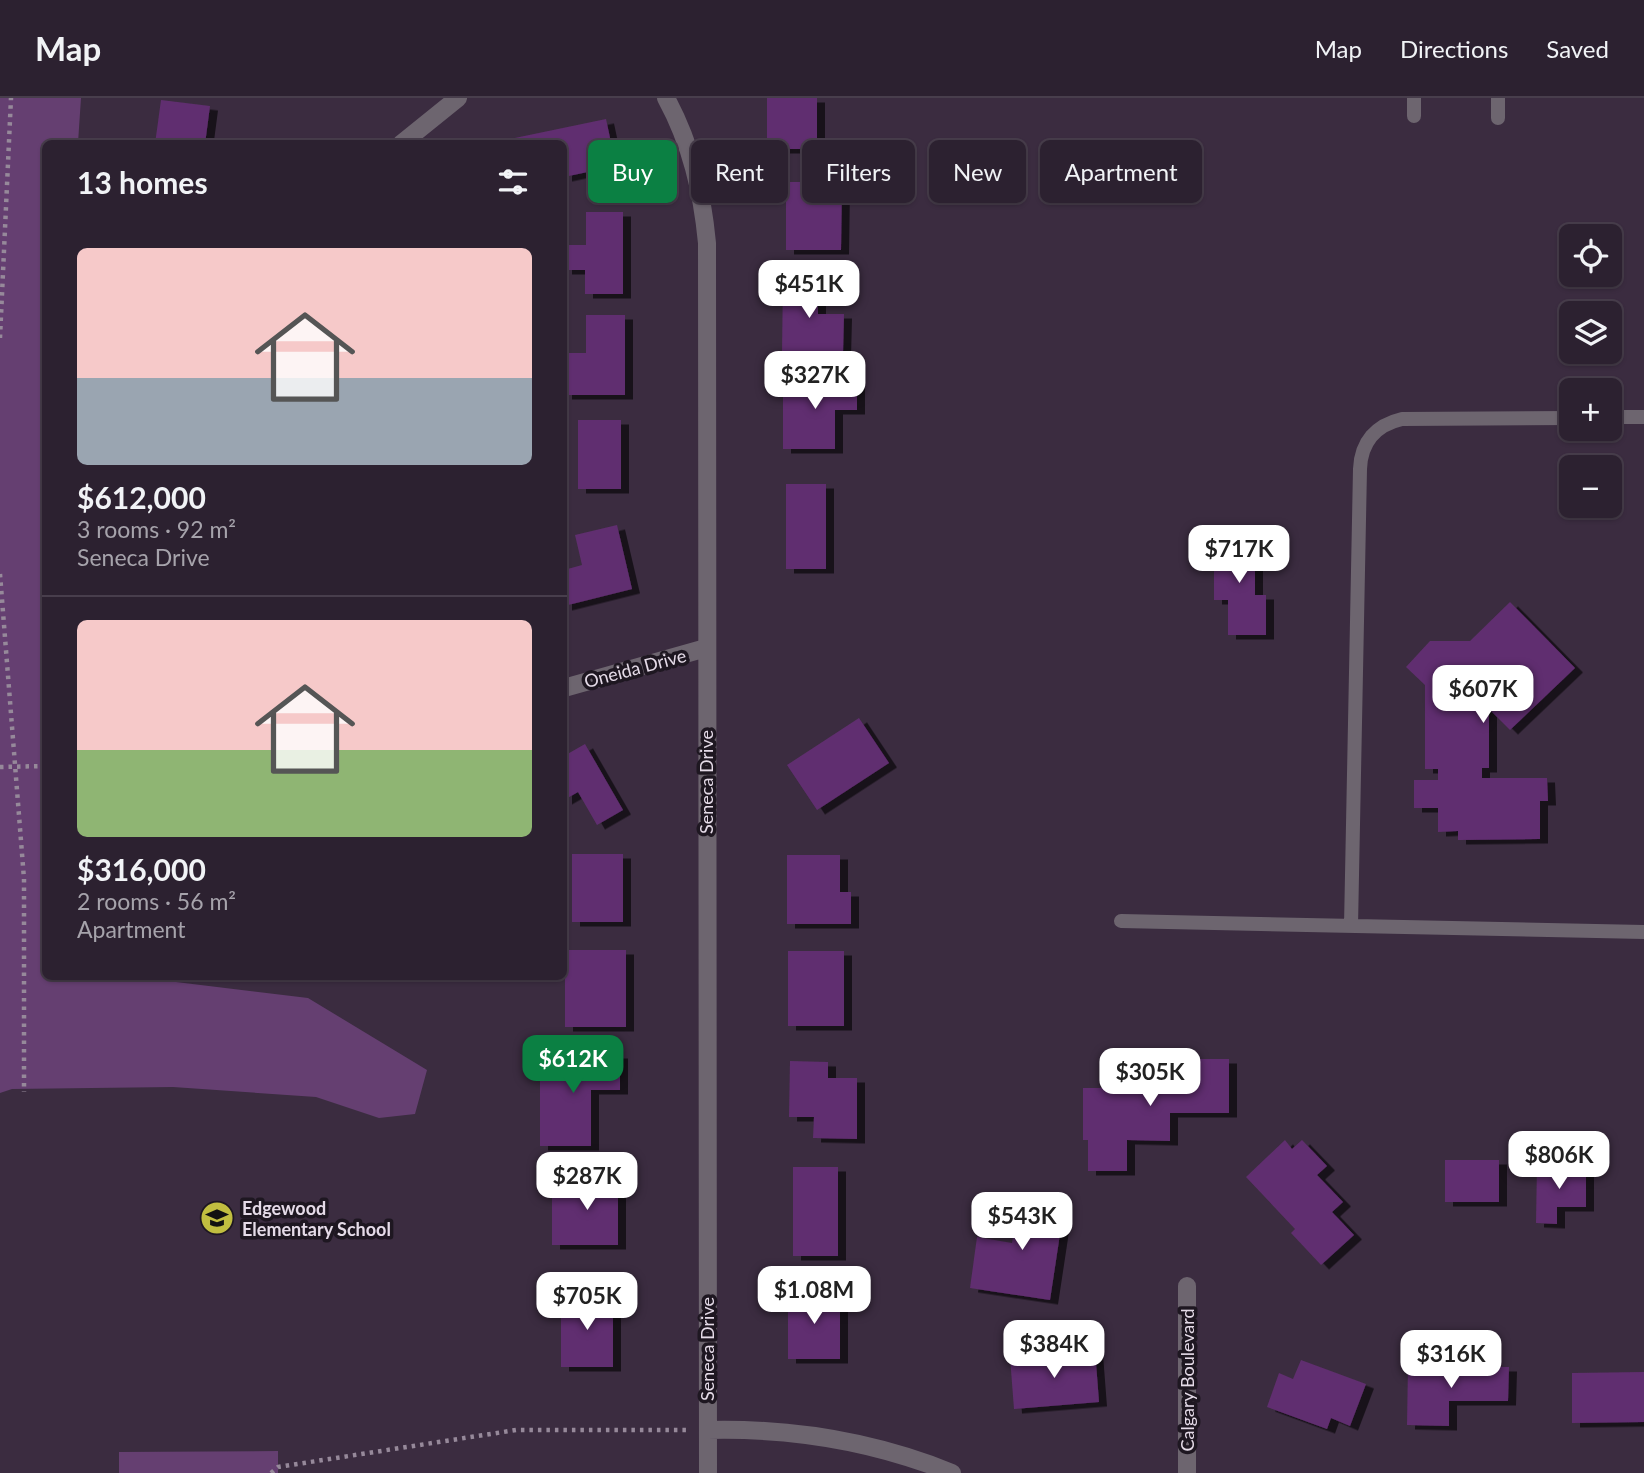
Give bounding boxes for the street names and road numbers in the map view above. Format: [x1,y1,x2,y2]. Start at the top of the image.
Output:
street label: Oneida Drive [582,644,688,692]
street label: Seneca Drive [695,730,717,834]
street label: Seneca Drive [696,1297,718,1401]
street label: Calgary Boulevard [1176,1308,1198,1452]

